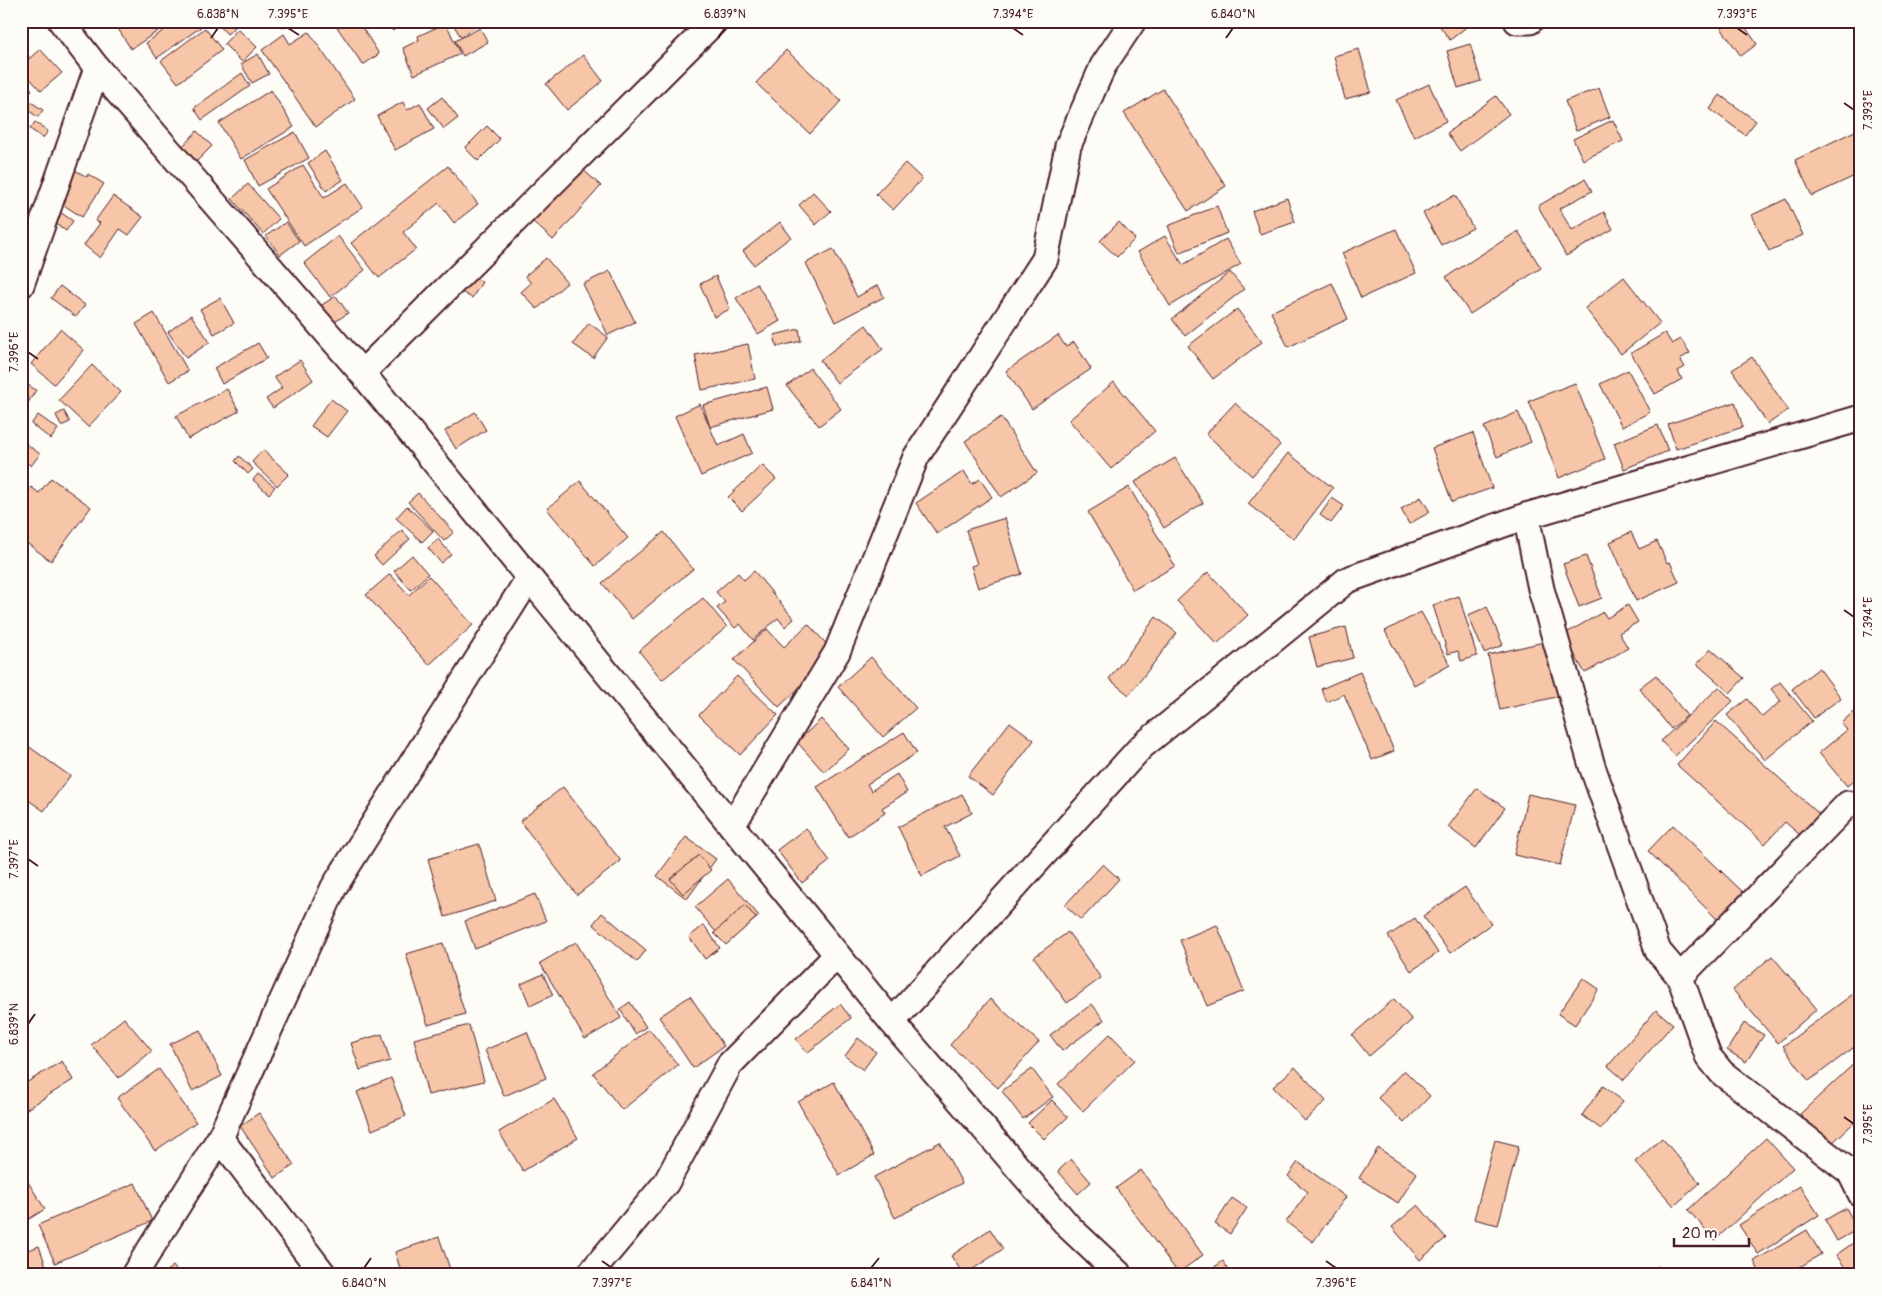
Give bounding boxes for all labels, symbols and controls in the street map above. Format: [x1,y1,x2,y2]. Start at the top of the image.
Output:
text: 6.838°N [197,7,239,22]
text: 7.395°E [268,7,308,22]
text: 6.839°N [704,7,746,22]
text: 7.394°E [993,7,1033,22]
text: 6.840°N [1211,7,1255,22]
text: 7.393°E [1717,7,1757,22]
text: 7.393°E [1861,90,1876,130]
text: 7.396°E [7,332,22,372]
text: 7.394°E [1861,597,1876,637]
text: 7.397°E [7,839,22,879]
text: 6.839°N [7,1003,22,1045]
text: 7.395°E [1861,1104,1876,1144]
scale bar [1674,1216,1750,1248]
text: 20 m [1682,1224,1717,1243]
text: 6.840°N [342,1276,386,1291]
text: 7.397°E [592,1276,632,1291]
text: 6.841°N [851,1276,891,1291]
text: 7.396°E [1316,1276,1356,1291]

